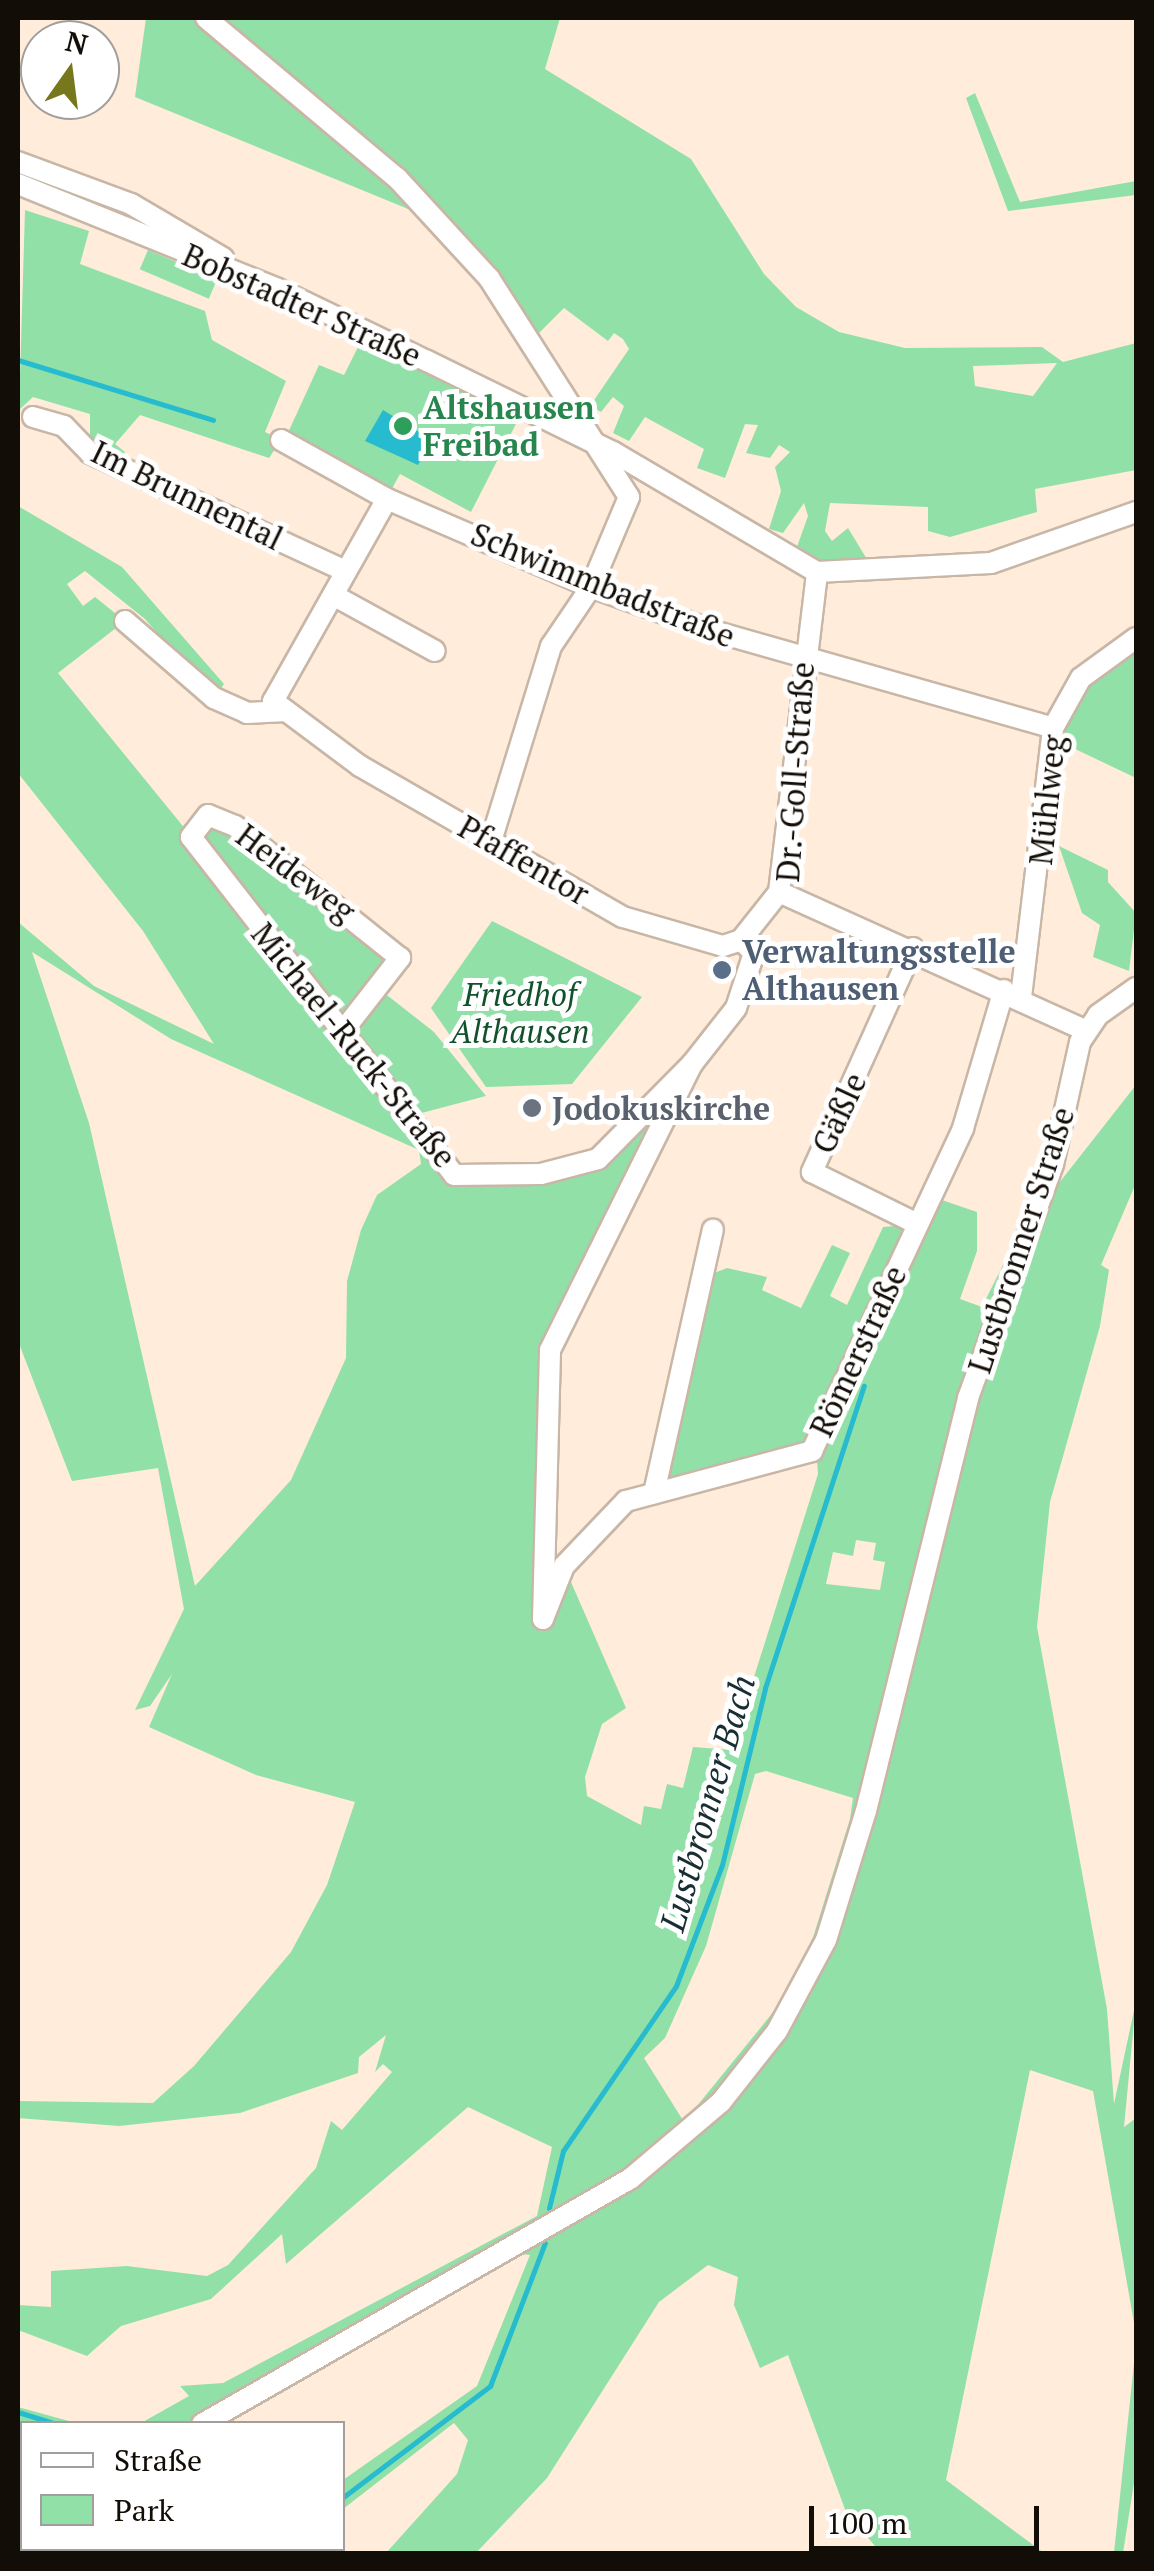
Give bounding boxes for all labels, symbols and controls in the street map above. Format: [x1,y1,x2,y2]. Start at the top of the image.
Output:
north arrow [20,20,120,120]
text: N [62,22,92,63]
street label: Bobstadter Straße [177,235,427,375]
place label: Altshausen Freibad [423,389,595,464]
marker: Altshausen Freibad [392,415,414,437]
street label: Im Brunnental [85,432,289,558]
street label: Schwimmbadstraße [466,515,740,655]
street label: Dr.-Goll-Straße [768,661,822,883]
street label: Mühlweg [1021,733,1073,867]
street label: Pfaffentor [452,807,596,913]
street label: Heideweg [229,816,363,930]
street label: Michael-Ruck-Straße [244,915,464,1175]
place label: Verwaltungsstelle Althausen [742,933,1016,1008]
marker: Verwaltungsstelle Althausen [711,959,733,981]
park label: Friedhof Althausen [451,976,589,1051]
street label: Gäßle [804,1067,874,1159]
place label: Jodokuskirche [552,1089,770,1127]
marker: Jodokuskirche [521,1097,543,1119]
street label: Lustbronner Straße [960,1102,1082,1378]
street label: Römerstraße [802,1259,914,1443]
water label: Lustbronner Bach [650,1670,764,1936]
legend [20,2421,345,2551]
text: Straße [114,2440,202,2480]
scale bar [814,2486,1044,2548]
text: Park [114,2490,174,2530]
text: 100 m [826,2503,907,2543]

